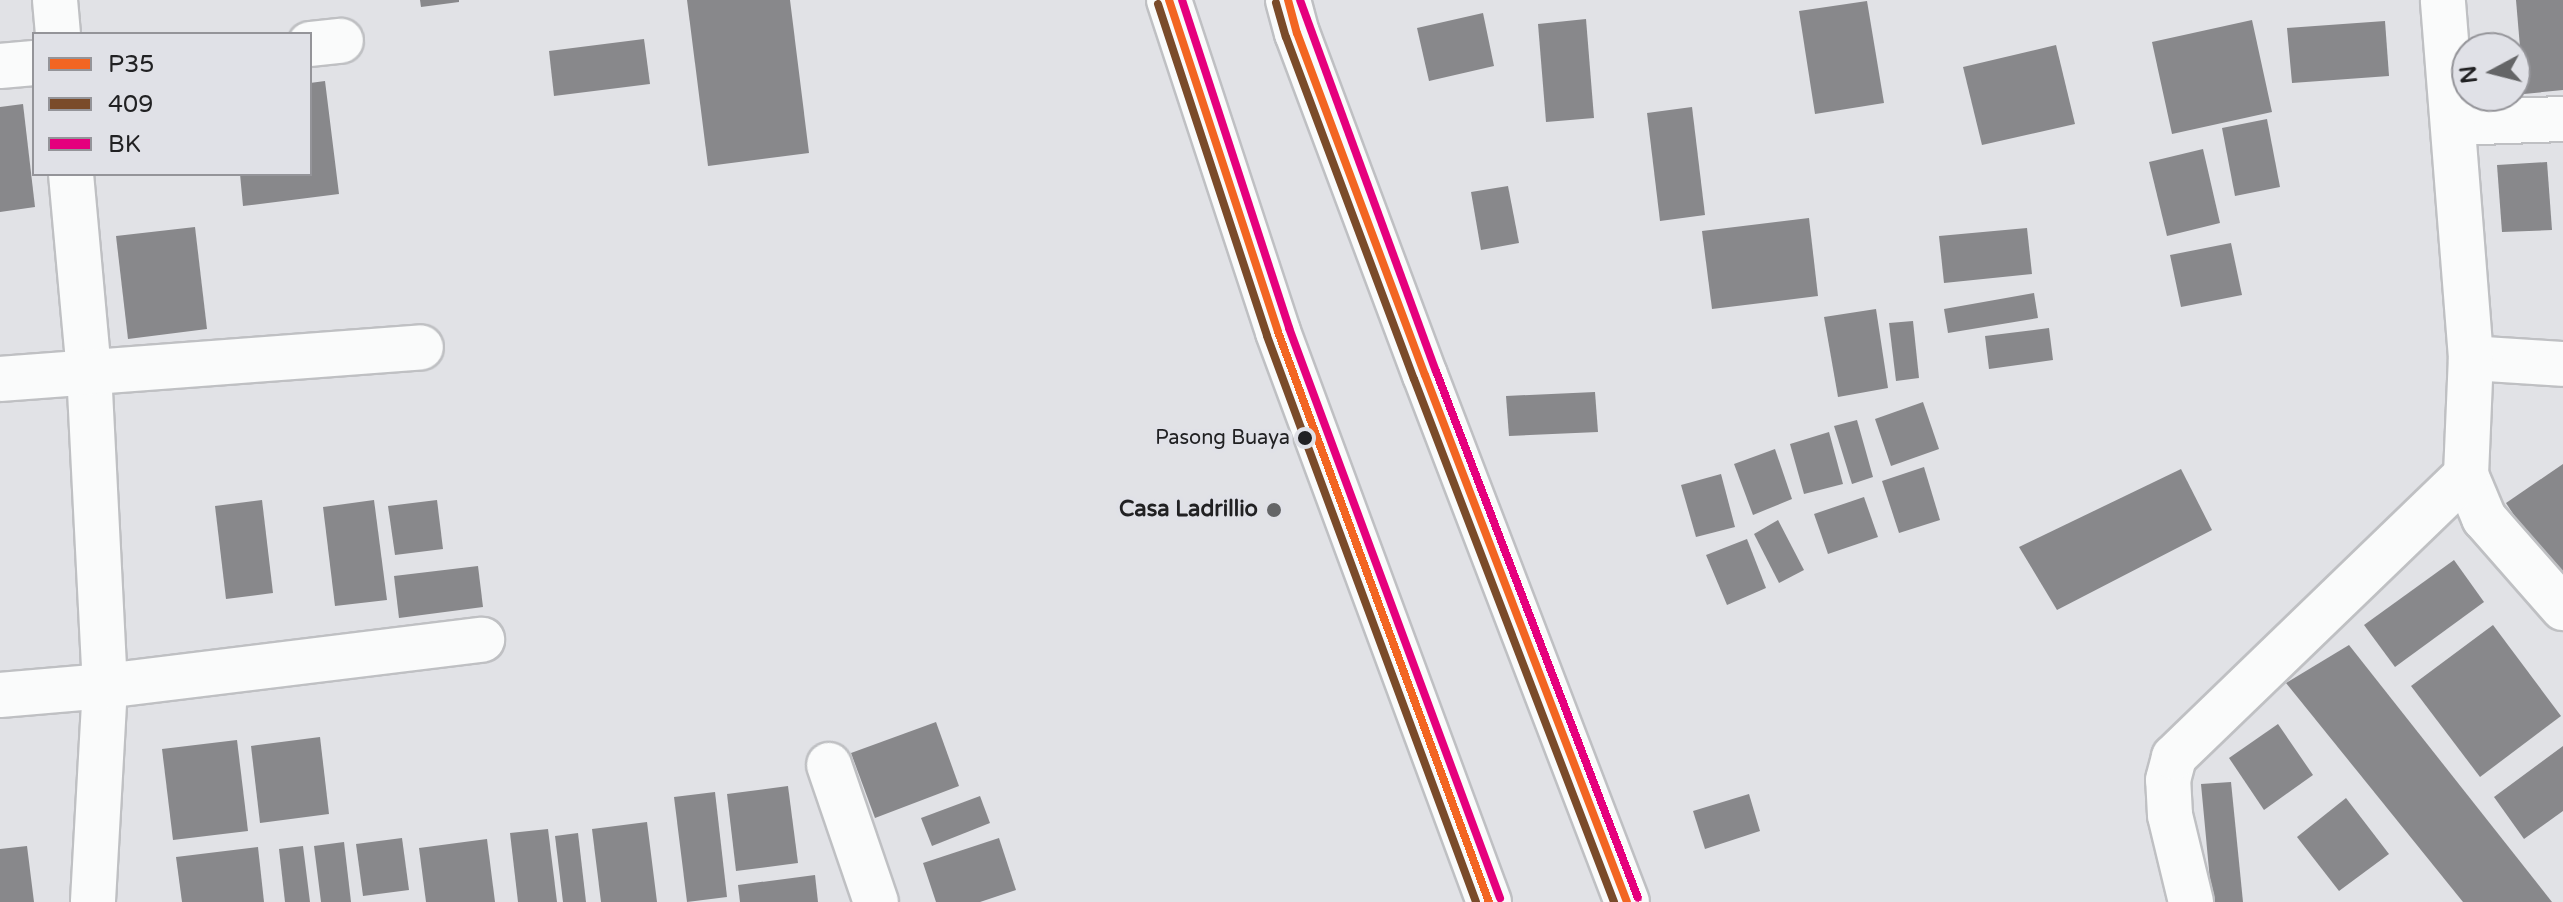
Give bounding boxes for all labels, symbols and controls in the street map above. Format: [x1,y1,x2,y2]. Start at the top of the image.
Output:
legend [32,32,312,176]
north arrow [2451,32,2531,112]
text: P35 [108,50,154,79]
text: N [2455,64,2483,85]
text: 409 [108,90,153,119]
text: BK [108,130,141,159]
place label: Pasong Buaya [1155,426,1290,450]
marker: Pasong Buaya [1297,430,1313,446]
place label: Casa Ladrillio [1119,497,1258,523]
marker: Casa Ladrillio [1265,501,1283,519]

